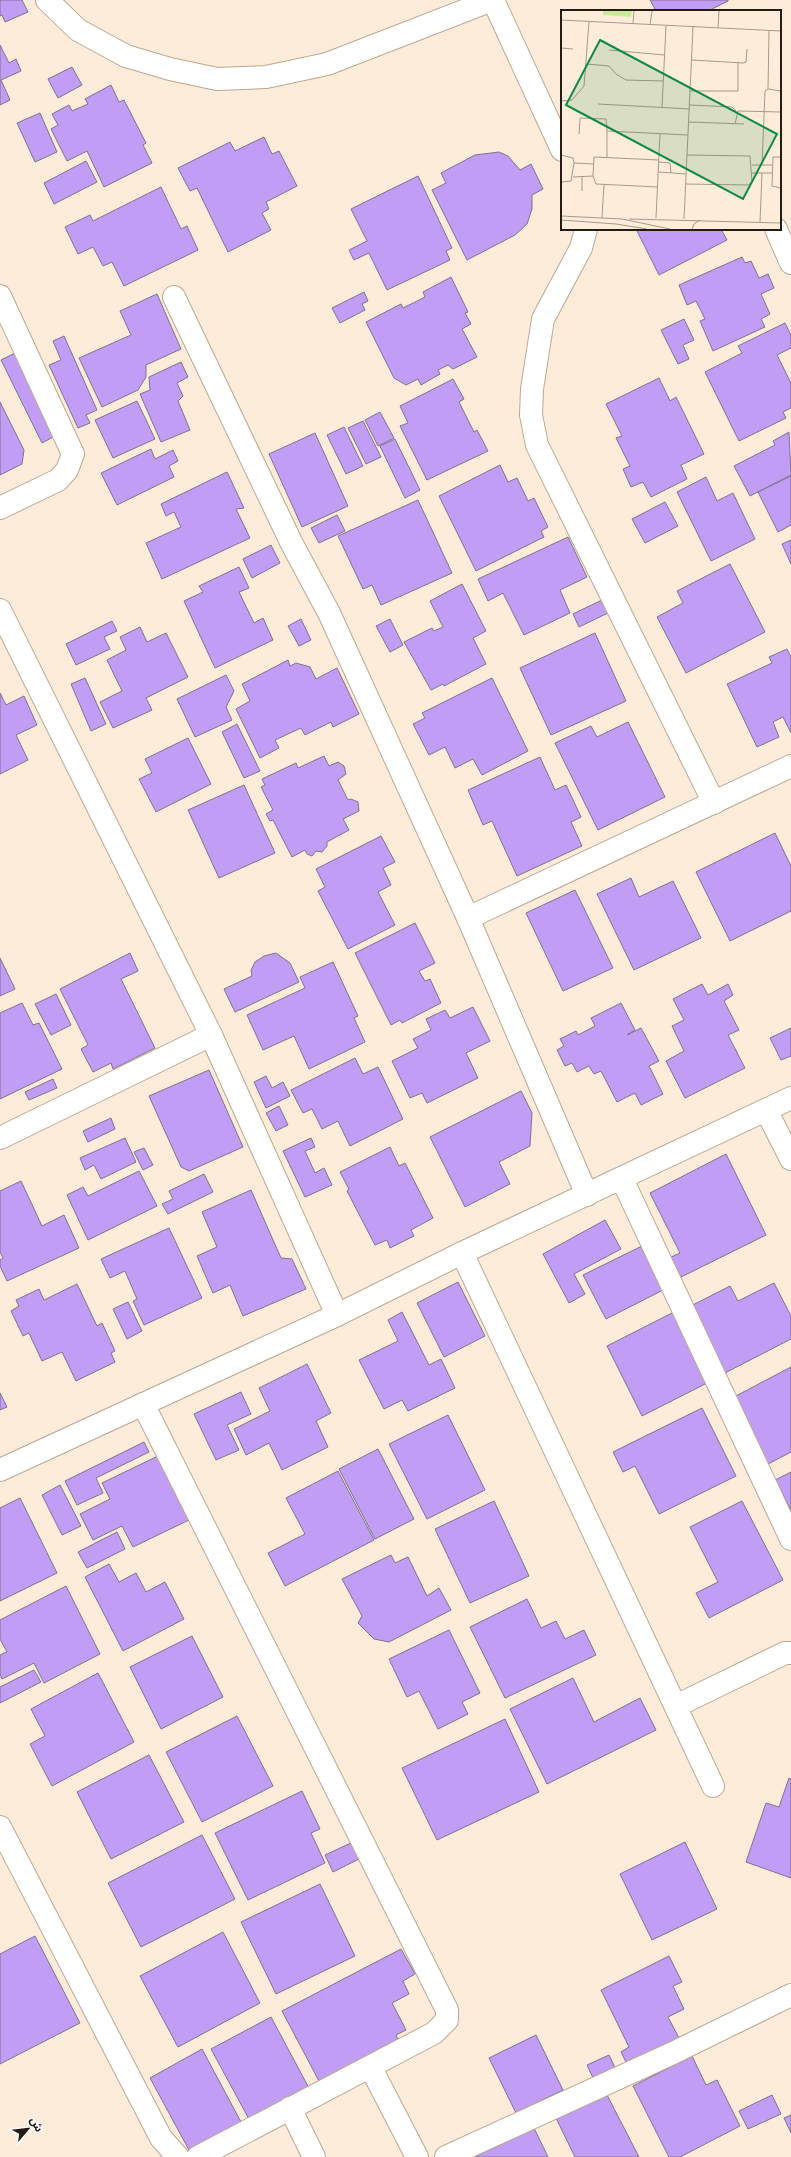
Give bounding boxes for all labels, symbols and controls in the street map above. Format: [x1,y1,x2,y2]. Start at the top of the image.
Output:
inset map [561,10,781,230]
north arrow [8,2109,48,2149]
text: ش [27,2114,47,2134]

